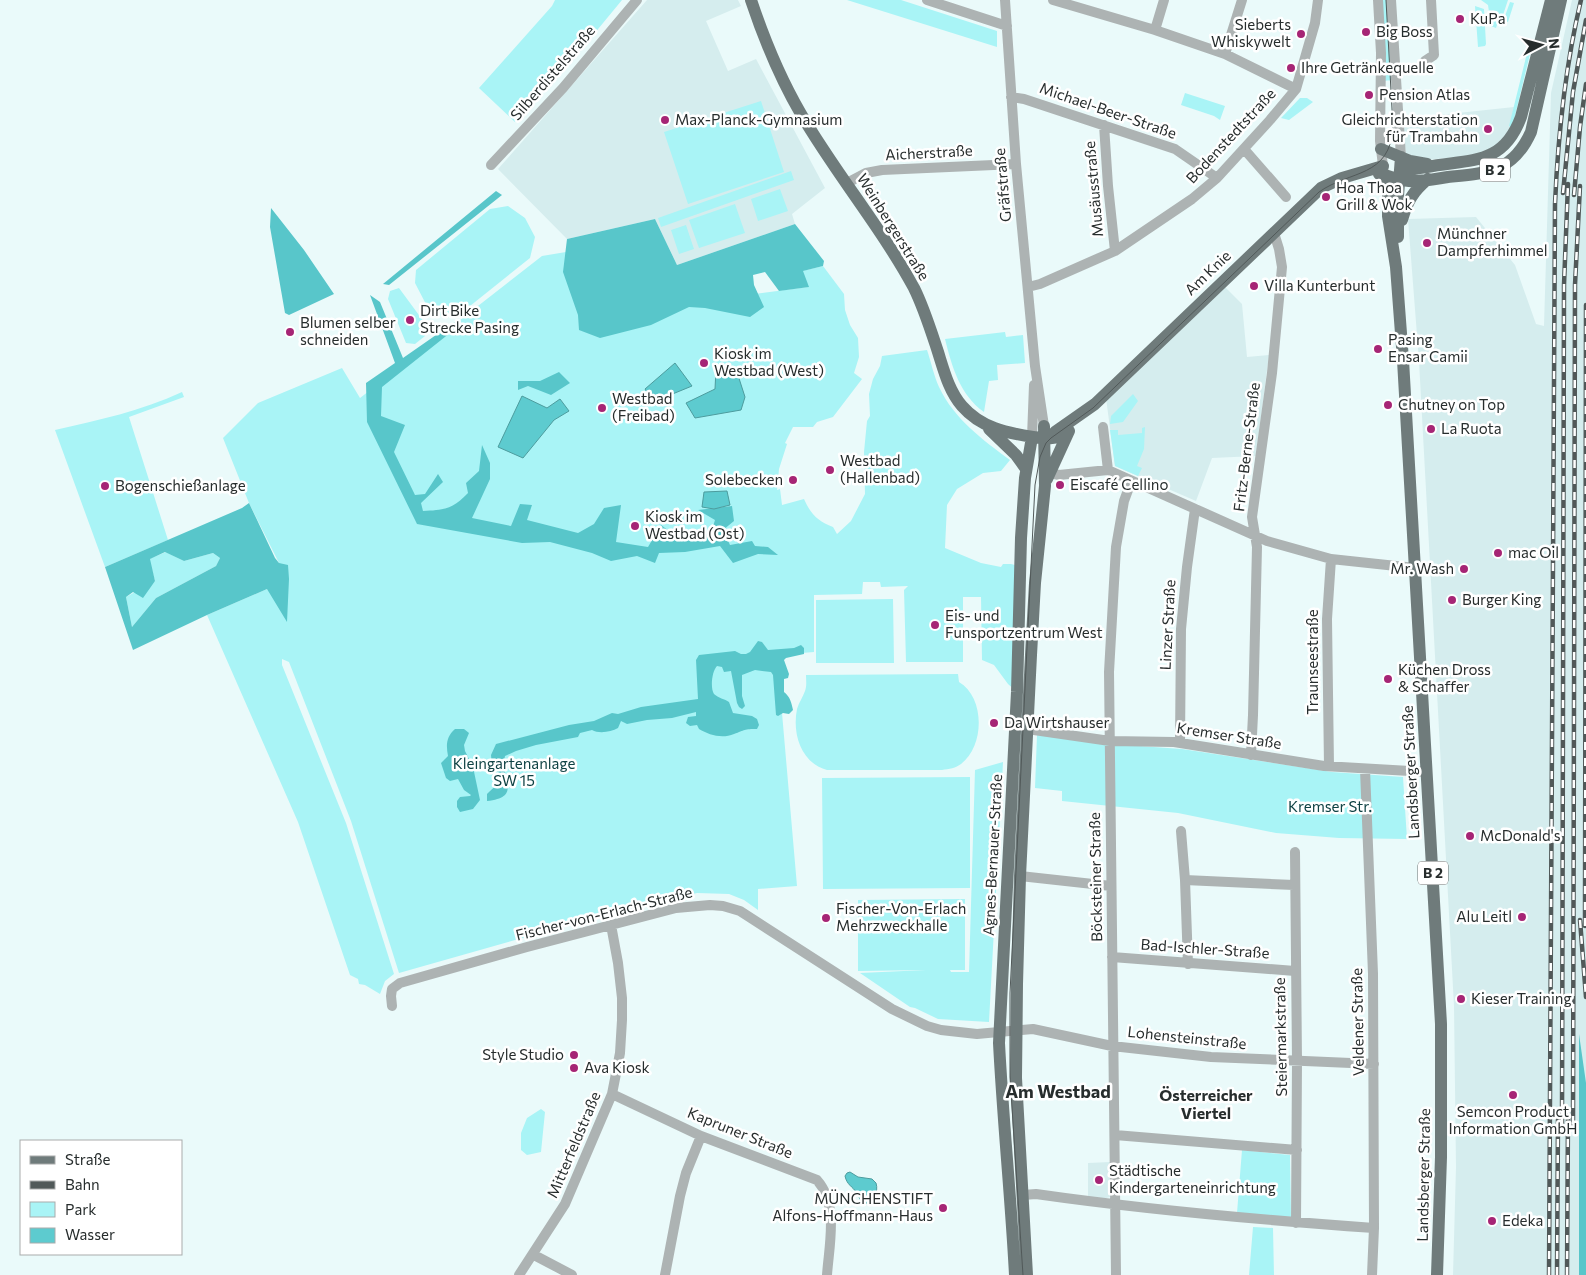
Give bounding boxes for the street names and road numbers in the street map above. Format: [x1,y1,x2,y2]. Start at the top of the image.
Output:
street label: Silberdistelstraße [506,21,598,123]
street label: Michael-Beer-Straße [1038,78,1179,142]
street label: Bodenstedtstraße [1182,84,1279,186]
street label: Musäusstraße [1080,140,1106,238]
street label: Aicherstraße [885,141,973,163]
street label: Gräfstraße [990,147,1014,223]
road number: B 2 [1480,158,1510,182]
street label: Weinbergerstraße [854,170,934,283]
street label: Am Knie [1181,246,1234,298]
street label: Fritz-Berne-Straße [1229,381,1263,513]
street label: Linzer Straße [1156,579,1178,671]
street label: Traunseestraße [1303,609,1321,715]
street label: Landsberger Straße [1398,705,1422,839]
street label: Kremser Straße [1175,718,1283,752]
street label: Agnes-Bernauer-Straße [979,774,1005,936]
street label: Böcksteiner Straße [1085,812,1105,942]
road number: B 2 [1418,861,1448,884]
street label: Fischer-von-Erlach-Straße [514,882,694,944]
street label: Bad-Ischler-Straße [1140,935,1270,961]
street label: Veldener Straße [1347,968,1367,1076]
street label: Steiermarkstraße [1270,977,1290,1097]
street label: Lohensteinstraße [1127,1022,1248,1052]
street label: Mitterfeldstraße [543,1089,604,1201]
street label: Kapruner Straße [685,1103,796,1161]
street label: Landsberger Straße [1413,1108,1433,1242]

